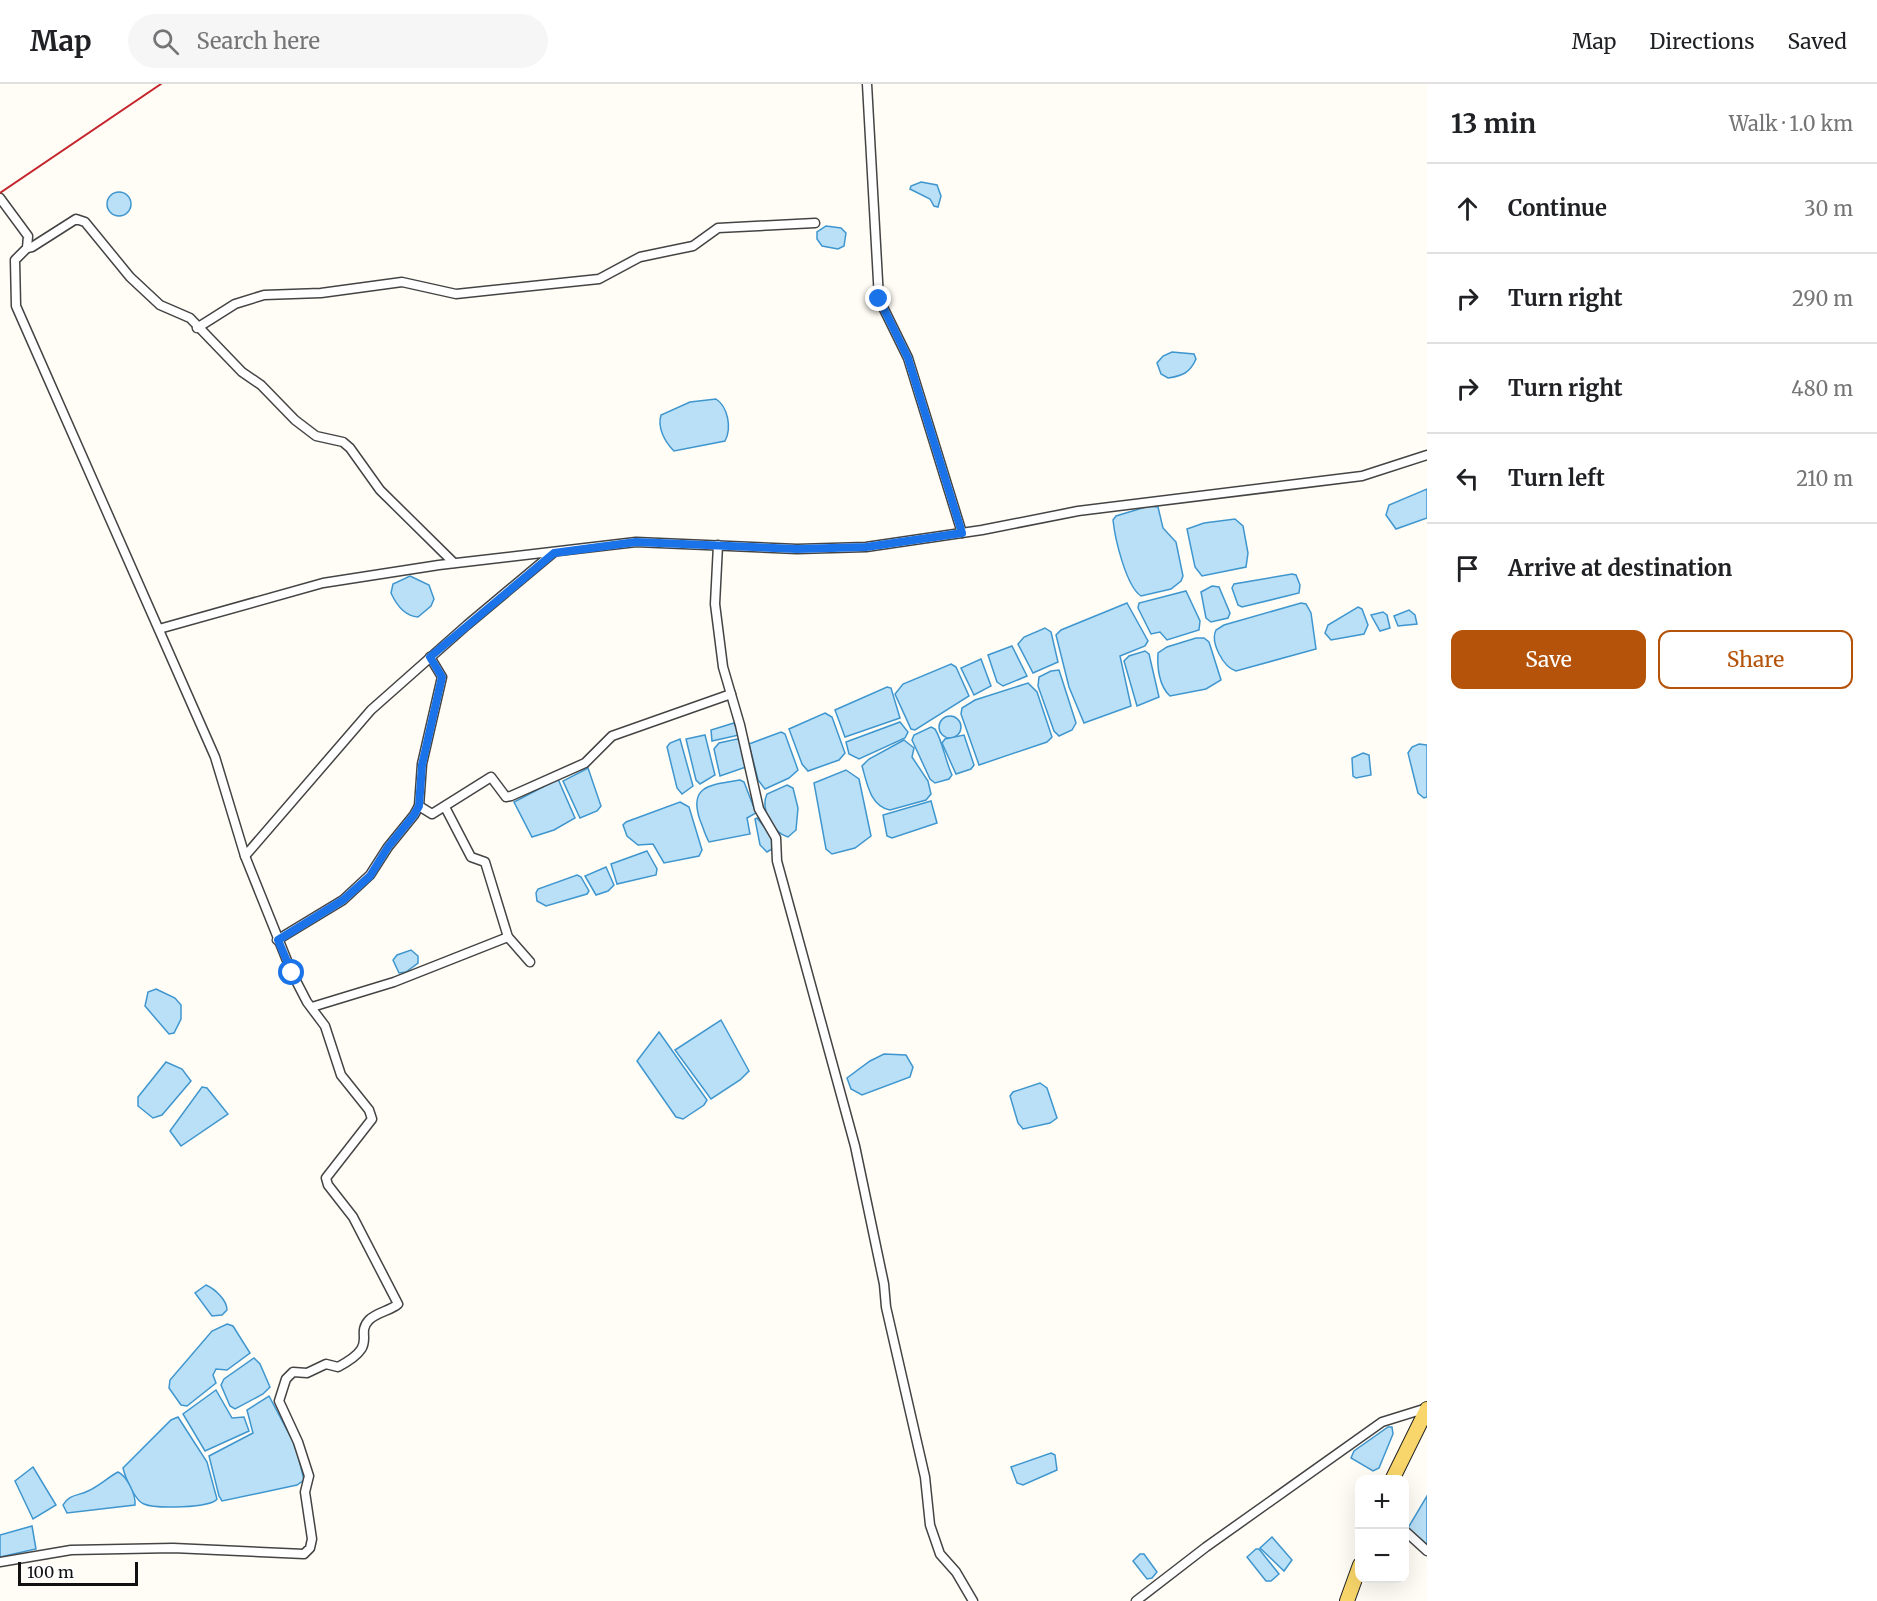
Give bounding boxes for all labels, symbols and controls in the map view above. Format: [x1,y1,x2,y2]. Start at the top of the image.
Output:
search box [128,14,548,68]
text: Map [30,23,92,59]
icon: search [149,25,182,58]
text: Search here [197,27,320,55]
text: Map [1572,28,1616,55]
text: Directions [1649,28,1754,55]
text: Saved [1787,28,1847,55]
text: 13 min [1451,107,1536,140]
text: Walk · 1.0 km [1729,111,1853,136]
icon: ahead [1451,192,1484,225]
text: Continue [1508,194,1607,222]
text: 30 m [1804,196,1853,221]
icon: right [1451,282,1484,315]
text: Turn right [1508,284,1622,312]
route end [865,285,891,311]
text: 290 m [1792,286,1853,311]
icon: right [1451,372,1484,405]
text: Turn right [1508,374,1622,402]
text: 480 m [1791,376,1853,401]
icon: left [1451,462,1484,495]
text: Turn left [1508,464,1605,492]
text: 210 m [1796,466,1853,491]
icon: arrive [1451,552,1484,585]
text: Arrive at destination [1508,554,1732,582]
button: Save [1451,630,1646,689]
button: Share [1658,630,1853,689]
route start [278,959,304,985]
map controls [1355,1475,1409,1583]
button: + [1355,1475,1409,1529]
button: − [1355,1529,1409,1583]
scale bar [18,1559,138,1586]
text: 100 m [27,1562,74,1582]

